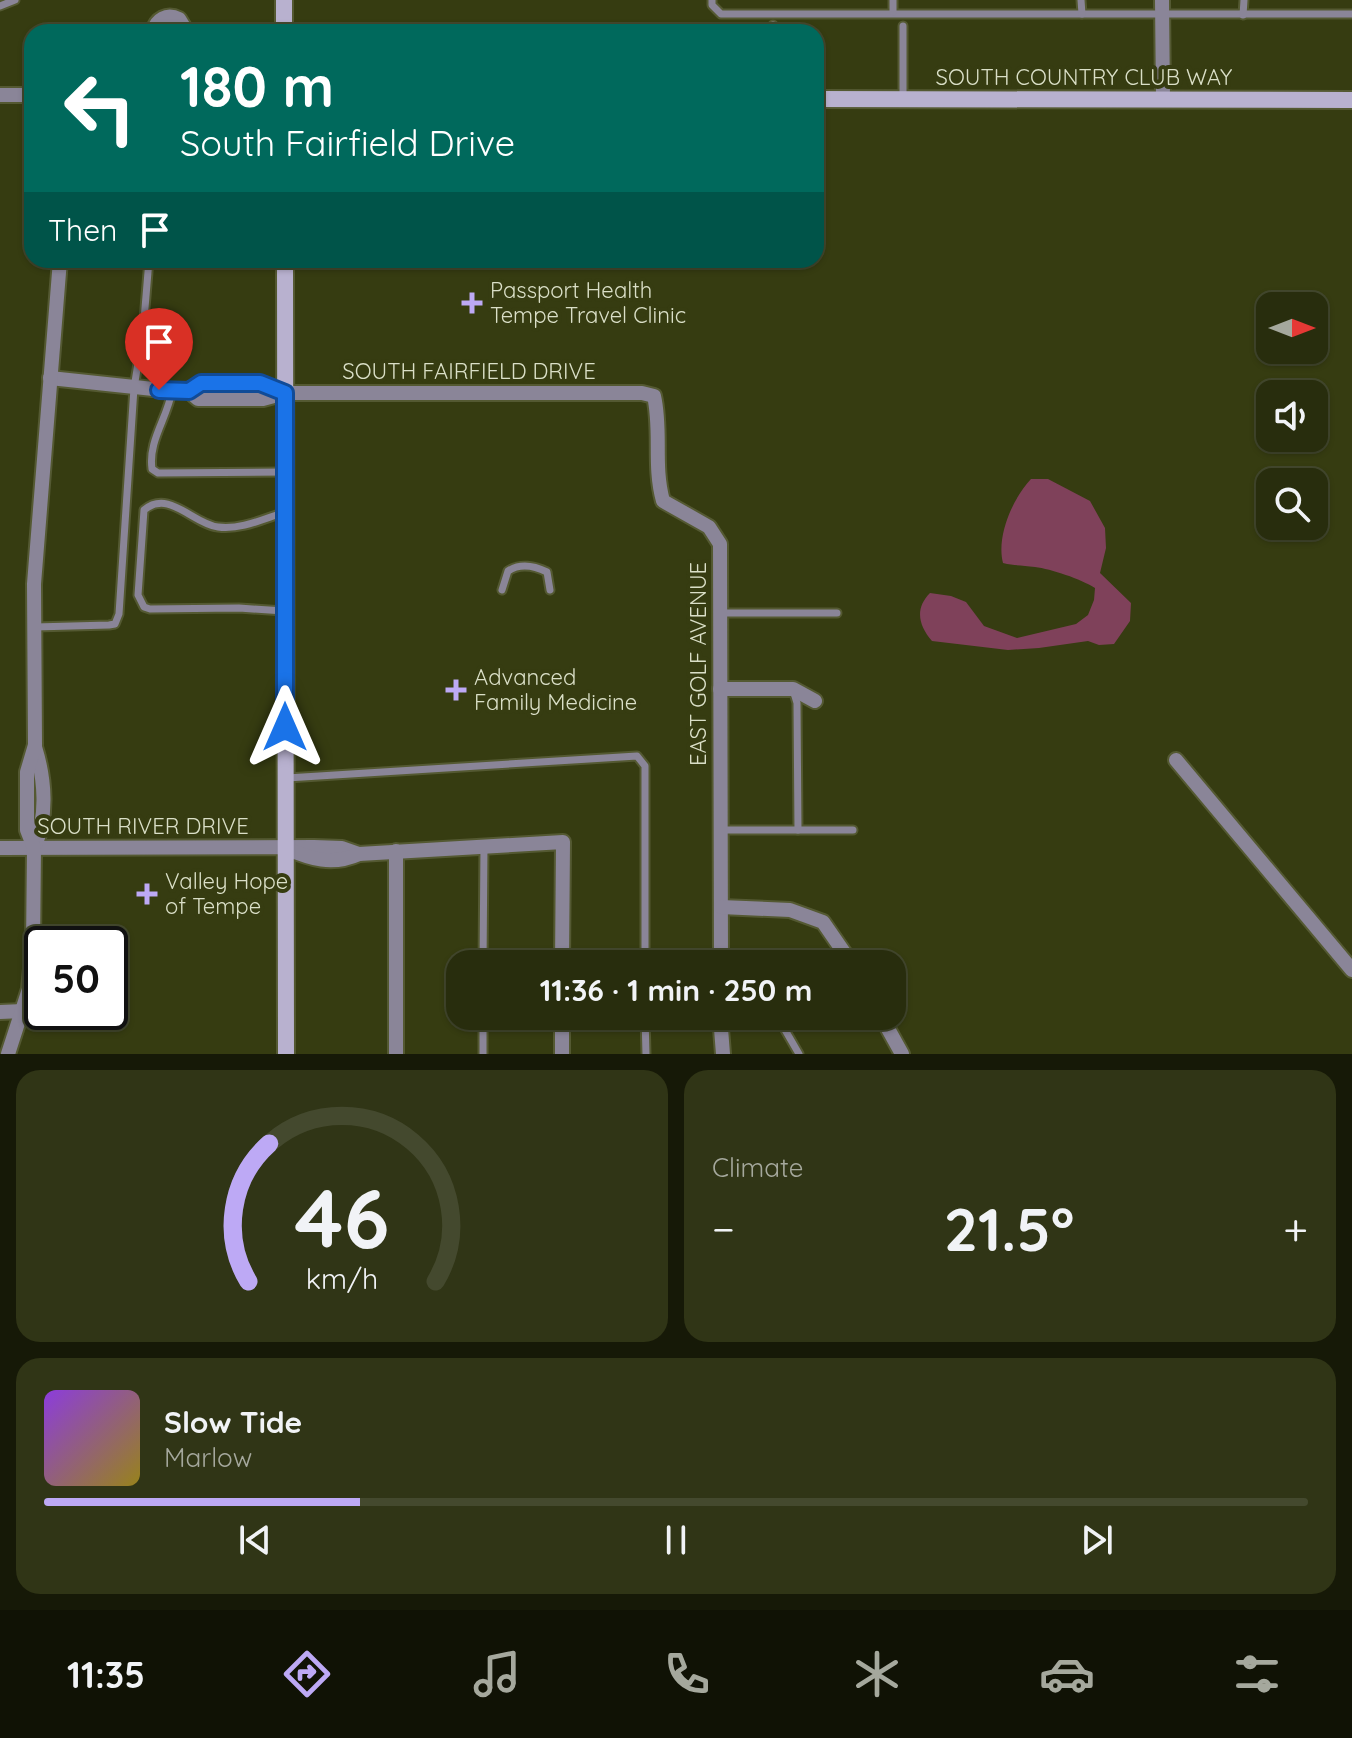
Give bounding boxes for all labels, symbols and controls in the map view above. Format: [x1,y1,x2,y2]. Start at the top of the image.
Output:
text: 180 m [180,51,334,121]
icon: left [48,56,152,160]
street label: SOUTH COUNTRY CLUB WAY [936,63,1232,91]
text: South Fairfield Drive [180,120,515,165]
icon: arrive [133,208,177,252]
text: Then [48,211,117,249]
place label: Passport Health Tempe Travel Clinic [490,276,686,329]
marker: Passport Health Tempe Travel Clinic [461,292,483,314]
north arrow [1256,292,1328,364]
map controls [1256,292,1328,540]
pin [125,308,193,390]
icon: arrive [137,320,181,364]
street label: SOUTH FAIRFIELD DRIVE [342,357,596,385]
button: sound [1256,380,1328,452]
button: search [1256,468,1328,540]
street label: EAST GOLF AVENUE [684,562,712,766]
place label: Advanced Family Medicine [474,663,637,716]
marker: Advanced Family Medicine [445,679,467,701]
position arrow [243,685,327,769]
street label: SOUTH RIVER DRIVE [37,812,249,840]
place label: Valley Hope of Tempe [165,867,288,920]
marker: Valley Hope of Tempe [136,883,158,905]
speed limit sign: 50 [24,926,128,1030]
text: 11:36 · 1 min · 250 m [540,971,812,1009]
text: Climate [712,1151,803,1184]
text: 46 [295,1165,389,1269]
text: 21.5° [944,1191,1074,1266]
text: − [712,1201,735,1256]
text: + [1283,1201,1308,1256]
text: km/h [306,1260,378,1296]
text: Slow Tide [164,1403,302,1441]
text: Marlow [164,1441,252,1474]
icon: previous [233,1518,277,1562]
icon: pause [654,1518,698,1562]
icon: next [1075,1518,1119,1562]
icon: directions [279,1646,335,1702]
icon: music [469,1646,525,1702]
icon: phone [659,1646,715,1702]
icon: climate [849,1646,905,1702]
icon: car [1039,1646,1095,1702]
icon: filters [1229,1646,1285,1702]
text: 11:35 [67,1652,145,1697]

